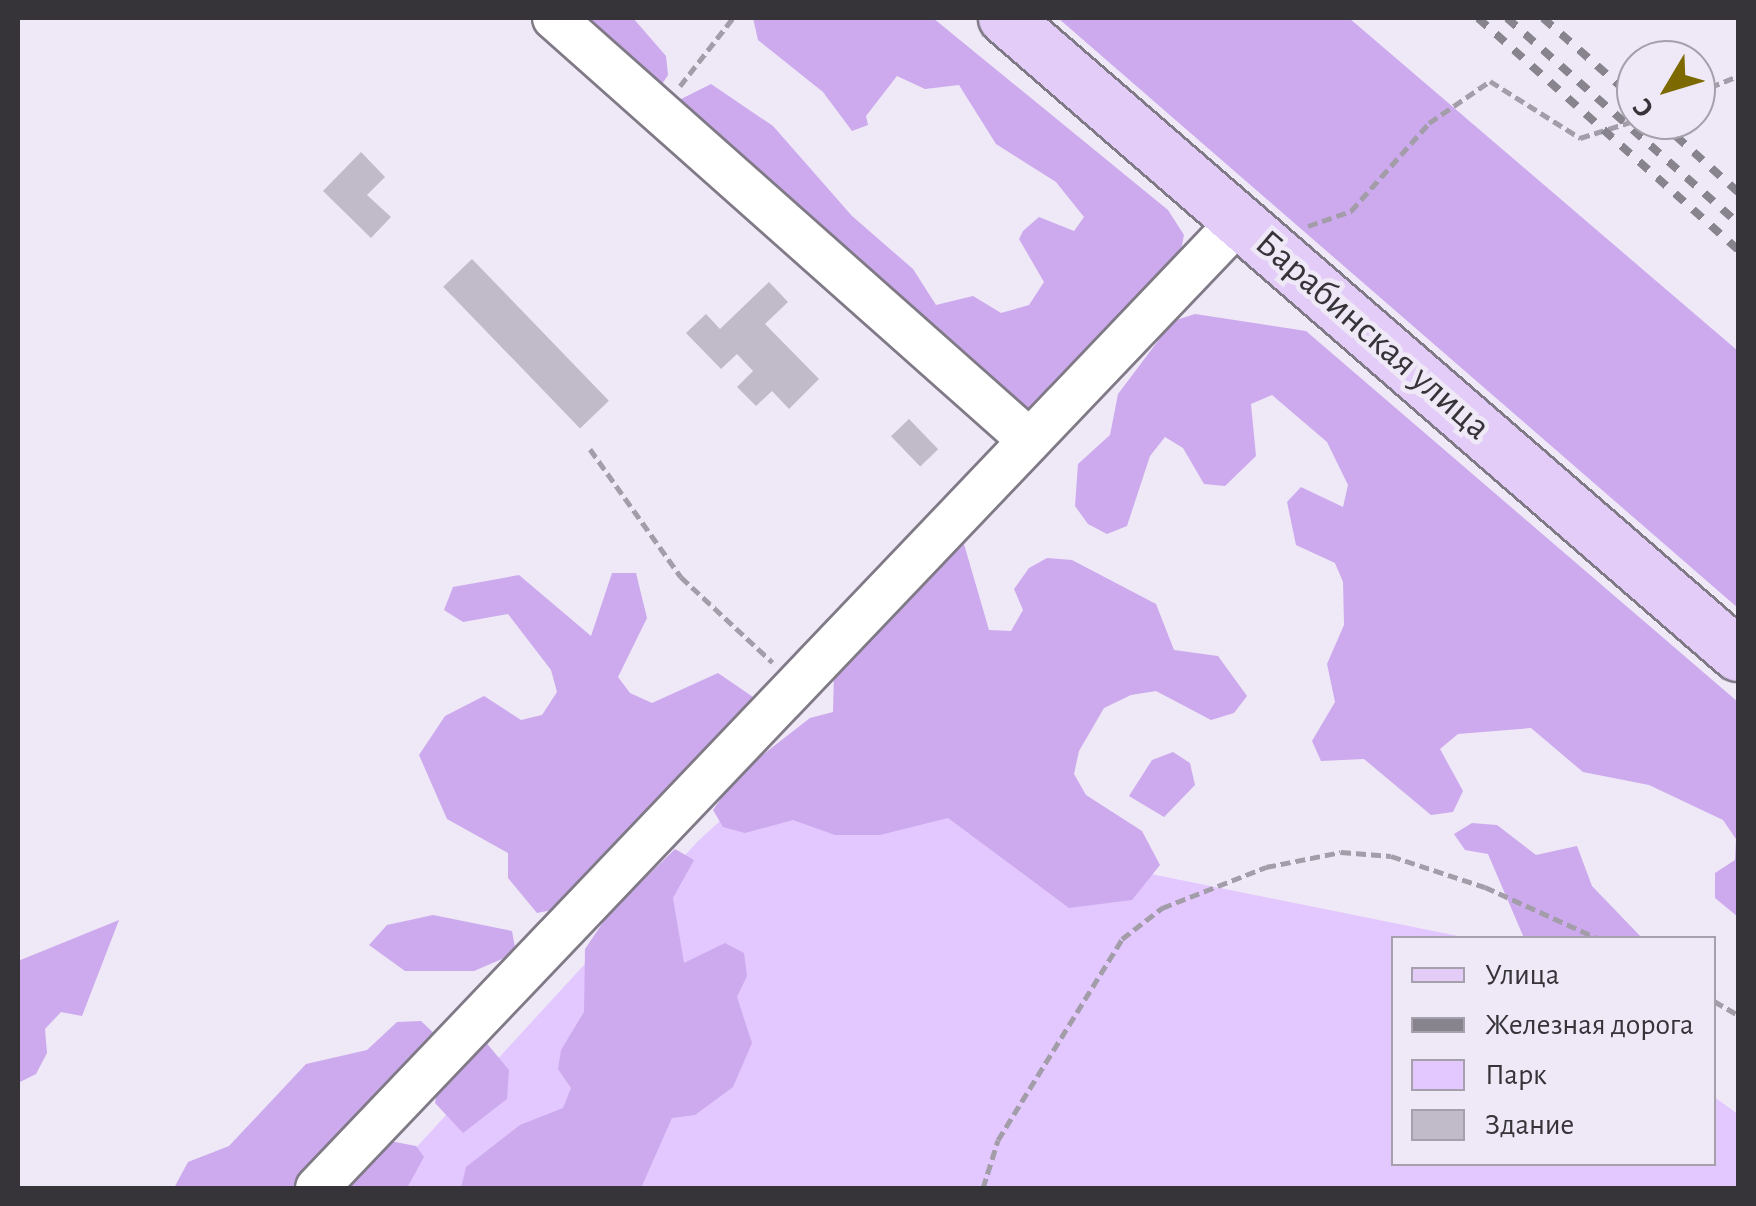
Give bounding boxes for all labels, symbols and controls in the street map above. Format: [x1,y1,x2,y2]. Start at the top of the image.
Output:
north arrow [1616,40,1716,140]
text: С [1628,93,1660,122]
street label: Барабинская улица [1245,221,1499,451]
legend [1391,936,1716,1166]
text: Улица [1485,960,1560,990]
text: Железная дорога [1485,1010,1694,1040]
text: Парк [1485,1060,1547,1090]
text: Здание [1485,1110,1574,1140]

